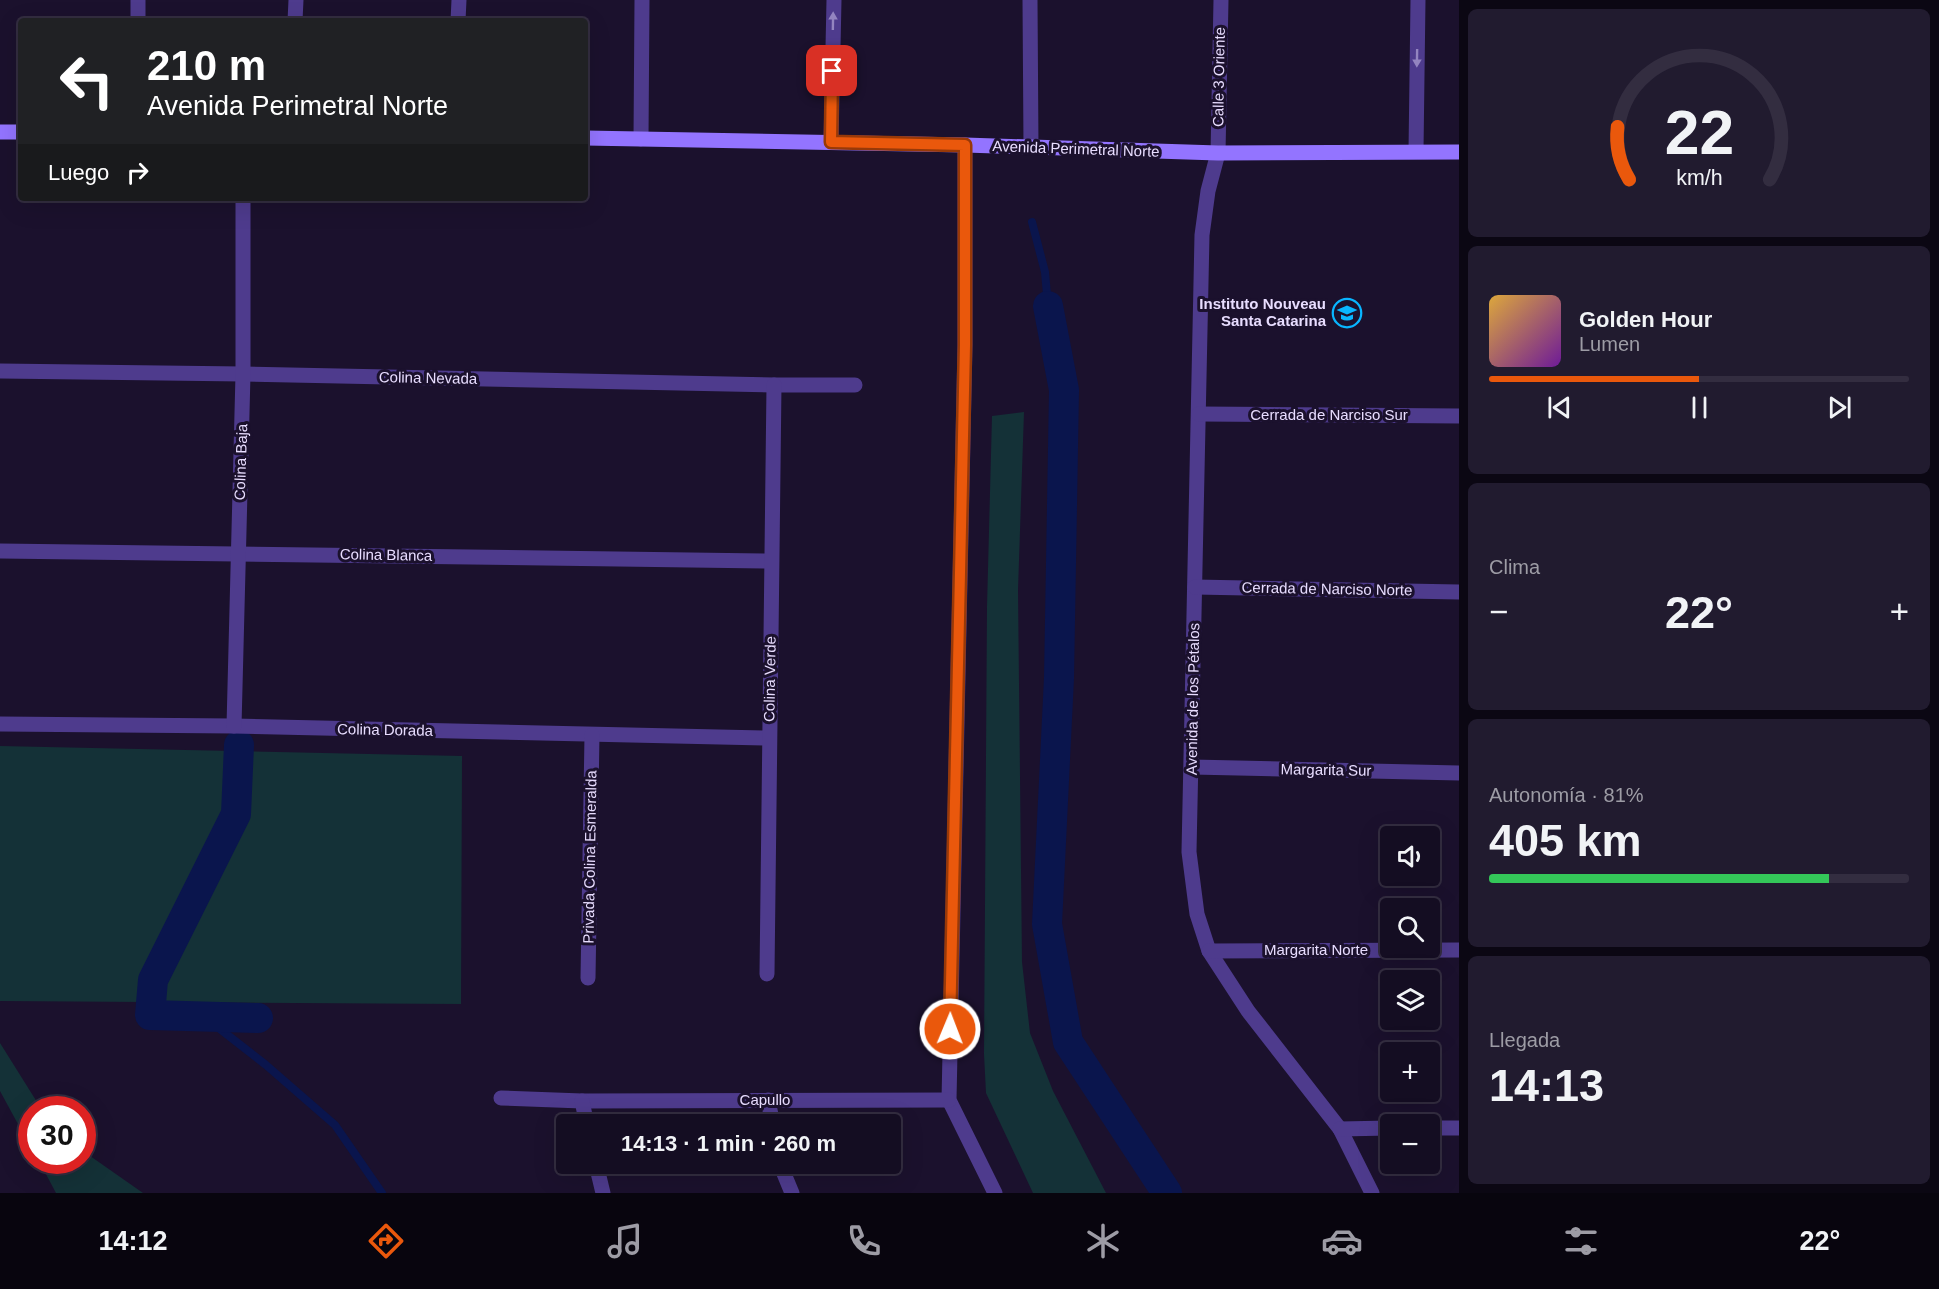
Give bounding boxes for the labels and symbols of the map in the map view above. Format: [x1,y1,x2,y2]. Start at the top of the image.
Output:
one-way arrow [829,11,838,30]
street label: Calle 3 Oriente [1209,27,1228,127]
pin [806,45,857,96]
one-way arrow [1412,49,1422,68]
street label: Avenida Perimetral Norte [992,137,1160,160]
place label: Instituto Nouveau Santa Catarina [1199,295,1327,329]
school or university icon: Instituto Nouveau Santa Catarina [1331,297,1363,329]
street label: Colina Nevada [379,368,478,387]
street label: Cerrada de Narciso Sur [1250,406,1408,423]
street label: Colina Baja [231,423,250,501]
street label: Colina Blanca [340,545,433,564]
street label: Cerrada de Narciso Norte [1241,579,1413,598]
street label: Avenida de los Pétalos [1183,623,1202,775]
street label: Colina Verde [760,636,779,722]
street label: Colina Dorada [337,720,434,739]
street label: Margarita Sur [1280,760,1372,779]
street label: Privada Colina Esmeralda [579,769,600,944]
street label: Margarita Norte [1264,941,1368,958]
position arrow [918,997,982,1061]
street label: Capullo [740,1091,790,1108]
speed limit sign: 30 [18,1096,96,1174]

